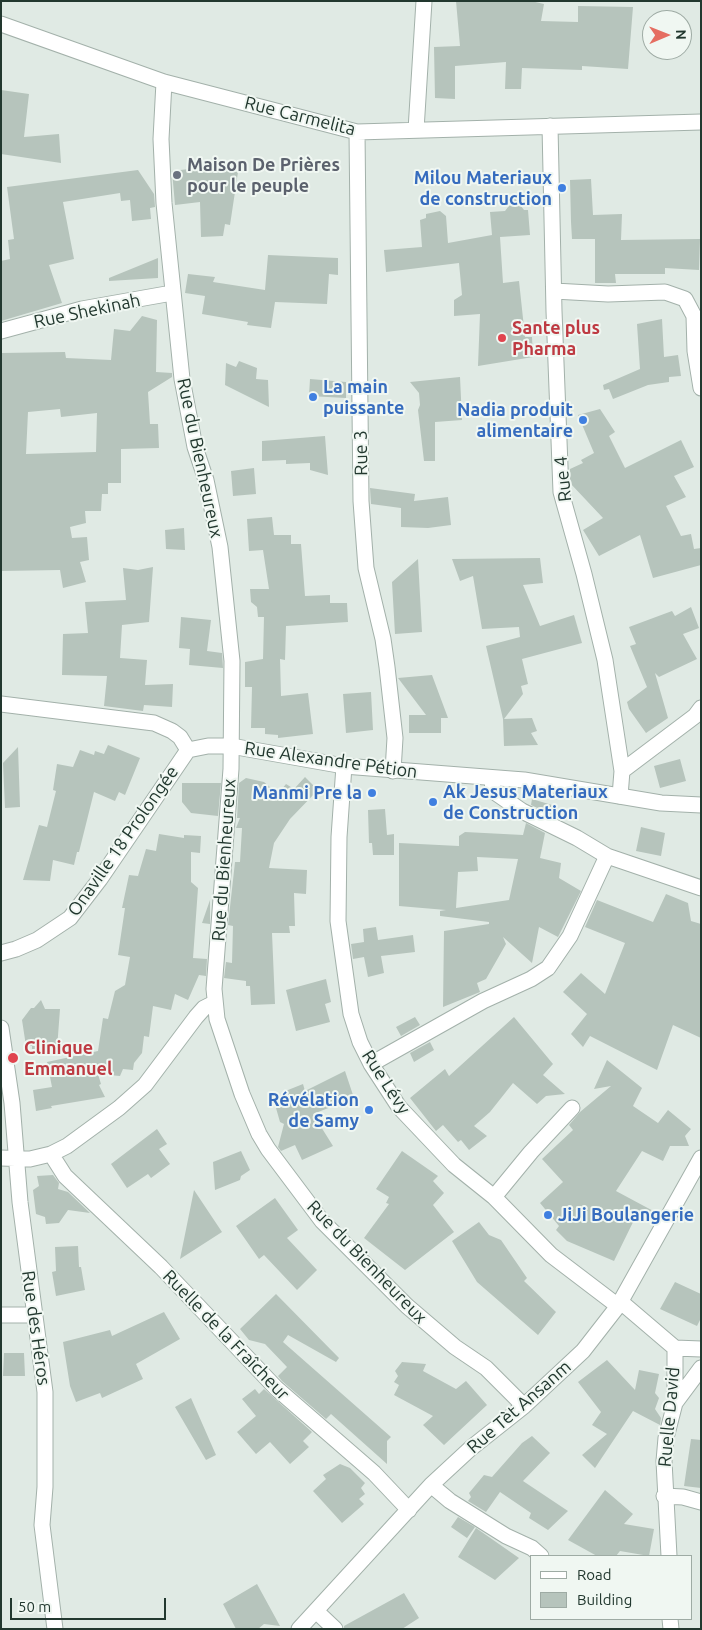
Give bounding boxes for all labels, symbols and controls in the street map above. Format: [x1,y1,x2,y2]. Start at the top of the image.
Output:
north arrow [642,10,692,60]
text: N [673,29,689,40]
street label: Rue Carmelita [242,92,358,140]
place label: Maison De Prières pour le peuple [187,154,340,196]
place label: Milou Materiaux de construction [414,167,552,210]
marker: Maison De Prières pour le peuple [171,169,183,181]
marker: Milou Materiaux de construction [556,182,568,194]
street label: Rue Shekinah [32,289,142,333]
place label: Sante plus Pharma [512,317,600,359]
marker: Sante plus Pharma [496,332,508,344]
street label: Rue du Bienheureux [172,376,228,540]
place label: La main puissante [323,376,404,418]
marker: La main puissante [307,391,319,403]
place label: Nadia produit alimentaire [457,399,573,442]
marker: Nadia produit alimentaire [577,414,589,426]
street label: Rue 3 [350,430,372,476]
street label: Rue 4 [550,455,576,503]
street label: Rue Alexandre Pétion [243,737,419,783]
street label: Onaville 18 Prolongée [63,762,183,920]
street label: Rue du Bienheureux [208,778,240,942]
place label: Ak Jesus Materiaux de Construction [443,781,608,824]
place label: Manmi Pre la [252,782,362,804]
marker: Manmi Pre la [366,787,378,799]
marker: Ak Jesus Materiaux de Construction [427,796,439,808]
place label: Clinique Emmanuel [24,1037,112,1080]
street label: Rue Lévy [357,1046,415,1118]
marker: Clinique Emmanuel [6,1051,20,1065]
place label: Révélation de Samy [268,1089,359,1132]
marker: Révélation de Samy [363,1104,375,1116]
street label: Rue du Bienheureux [303,1196,431,1328]
place label: JiJi Boulangerie [558,1204,694,1226]
marker: JiJi Boulangerie [542,1209,554,1221]
street label: Ruelle de la Fraîcheur [158,1265,294,1405]
street label: Rue des Héros [17,1269,55,1387]
street label: Rue Tèt Ansanm [463,1356,575,1458]
street label: Ruelle David [654,1366,684,1468]
legend [530,1555,692,1620]
text: Road [577,1566,612,1583]
scale bar [12,1588,169,1620]
text: Building [577,1591,632,1608]
text: 50 m [18,1598,51,1615]

